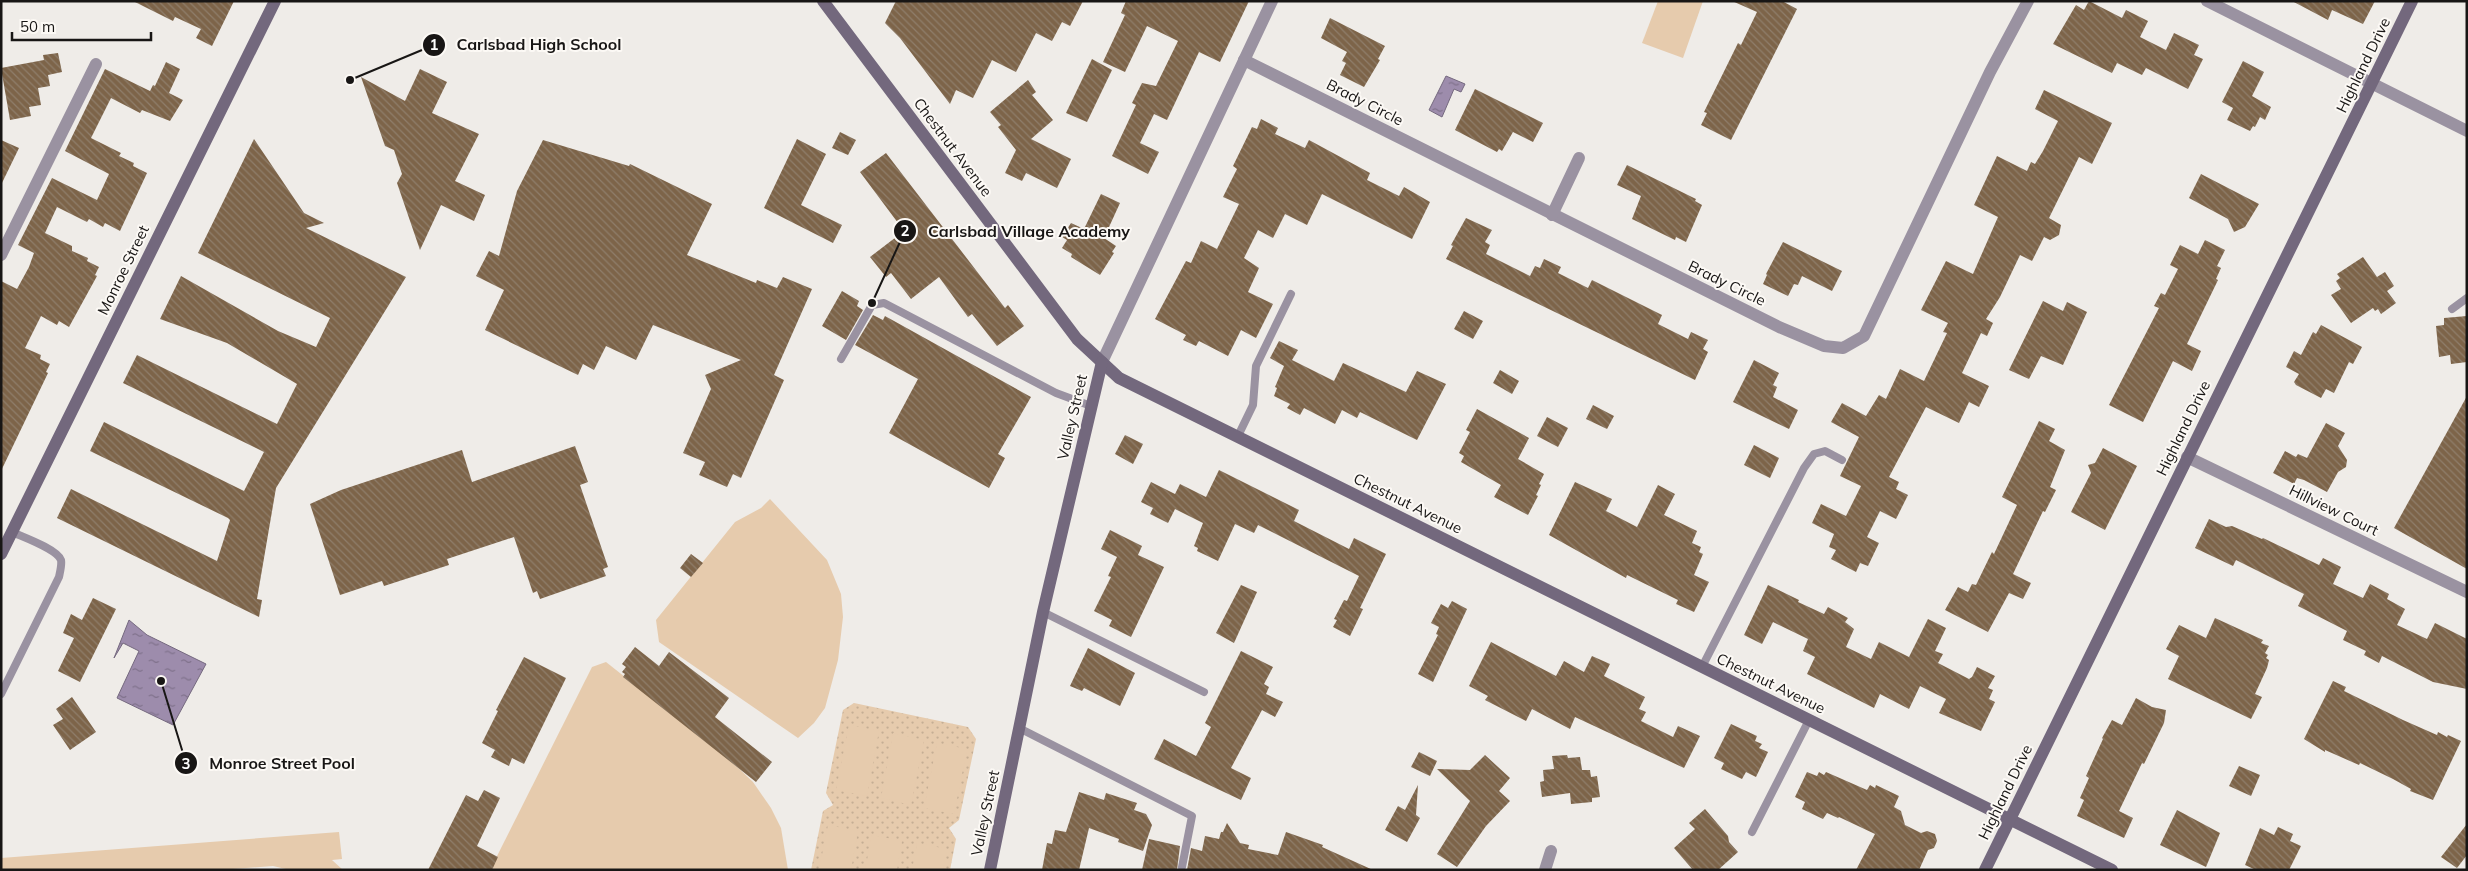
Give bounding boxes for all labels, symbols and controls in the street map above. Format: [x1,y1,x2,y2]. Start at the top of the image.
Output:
scale bar [12,10,151,42]
street label: Highland Drive [2332,14,2394,116]
text: 50 m [20,17,55,36]
callout: Carlsbad High School [422,29,632,60]
text: Carlsbad High School [457,34,621,54]
text: 1 [429,35,439,54]
street label: Brady Circle [1323,75,1407,129]
street label: Chestnut Avenue [910,94,996,200]
callout: Carlsbad Village Academy [893,216,1140,247]
text: 2 [900,221,910,240]
text: Carlsbad Village Academy [928,221,1130,241]
street label: Monroe Street [93,222,153,318]
street label: Brady Circle [1685,256,1769,310]
street label: Valley Street [1053,372,1091,462]
street label: Highland Drive [2152,377,2214,479]
street label: Chestnut Avenue [1350,468,1466,538]
street label: Hillview Court [2286,480,2382,540]
street label: Chestnut Avenue [1713,648,1829,718]
street label: Highland Drive [1974,741,2036,843]
callout: Monroe Street Pool [174,748,364,779]
text: Monroe Street Pool [209,753,355,773]
text: 3 [181,754,191,773]
street label: Valley Street [967,768,1003,858]

